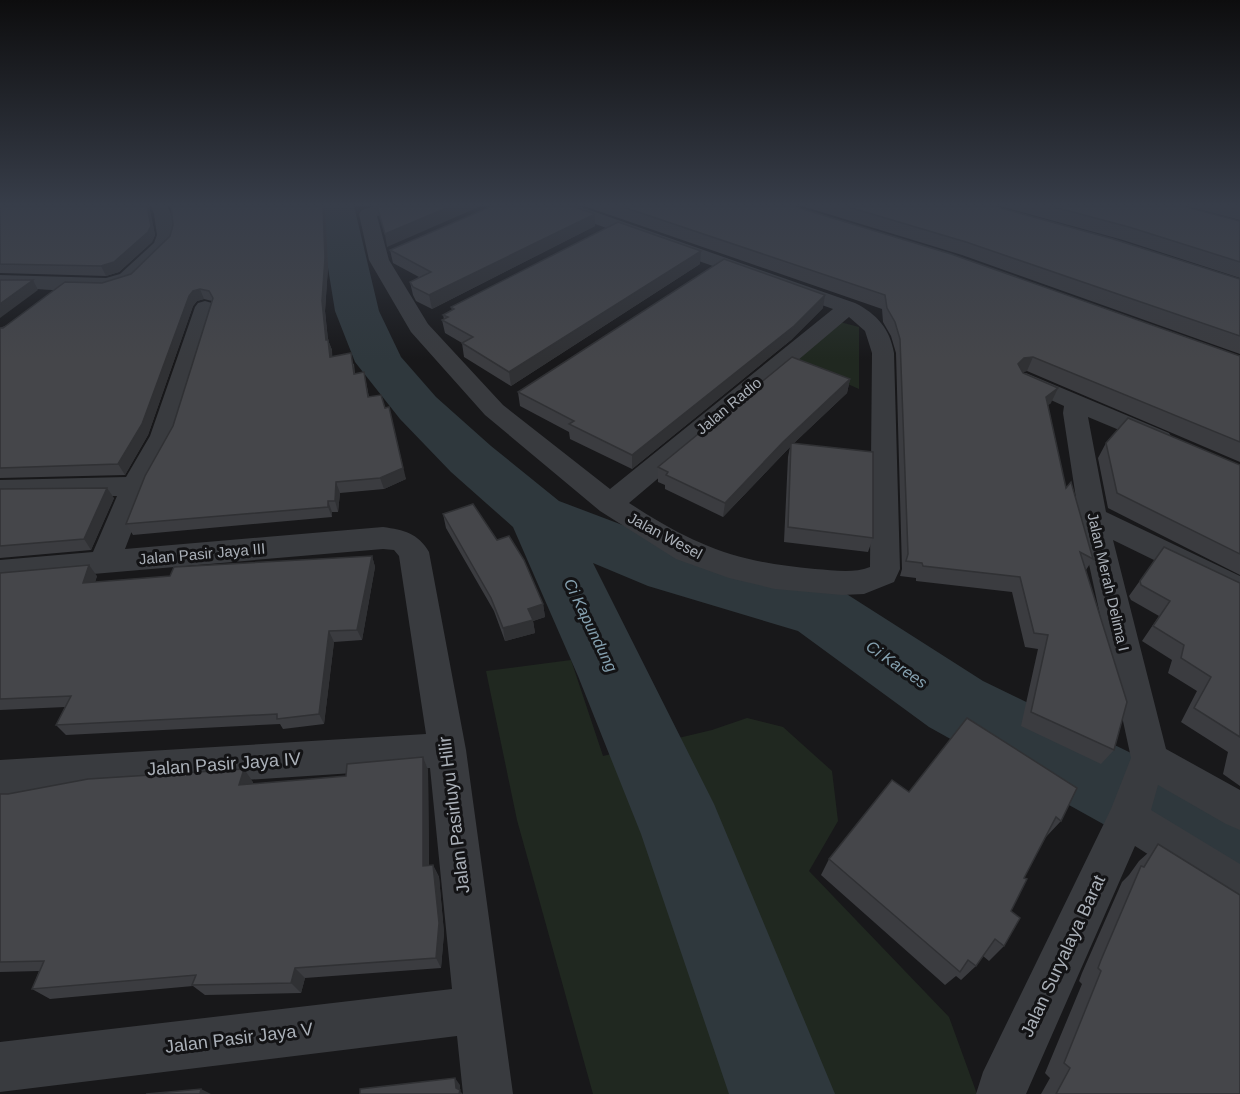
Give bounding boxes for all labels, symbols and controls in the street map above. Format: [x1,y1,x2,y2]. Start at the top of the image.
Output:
street label: Jalan Radio [693,374,764,438]
street label: Jalan Wesel [625,509,705,562]
street label: Jalan Merah Delima I [1084,511,1133,653]
street label: Jalan Pasir Jaya III [138,540,266,567]
water label: Ci Kapundung [561,576,620,675]
water label: Ci Karees [863,637,930,692]
street label: Jalan Pasirluyu Hilir [434,735,474,895]
street label: Jalan Pasir Jaya IV [146,749,302,779]
street label: Jalan Suryalaya Barat [1017,872,1109,1040]
street label: Jalan Pasir Jaya V [164,1019,314,1057]

